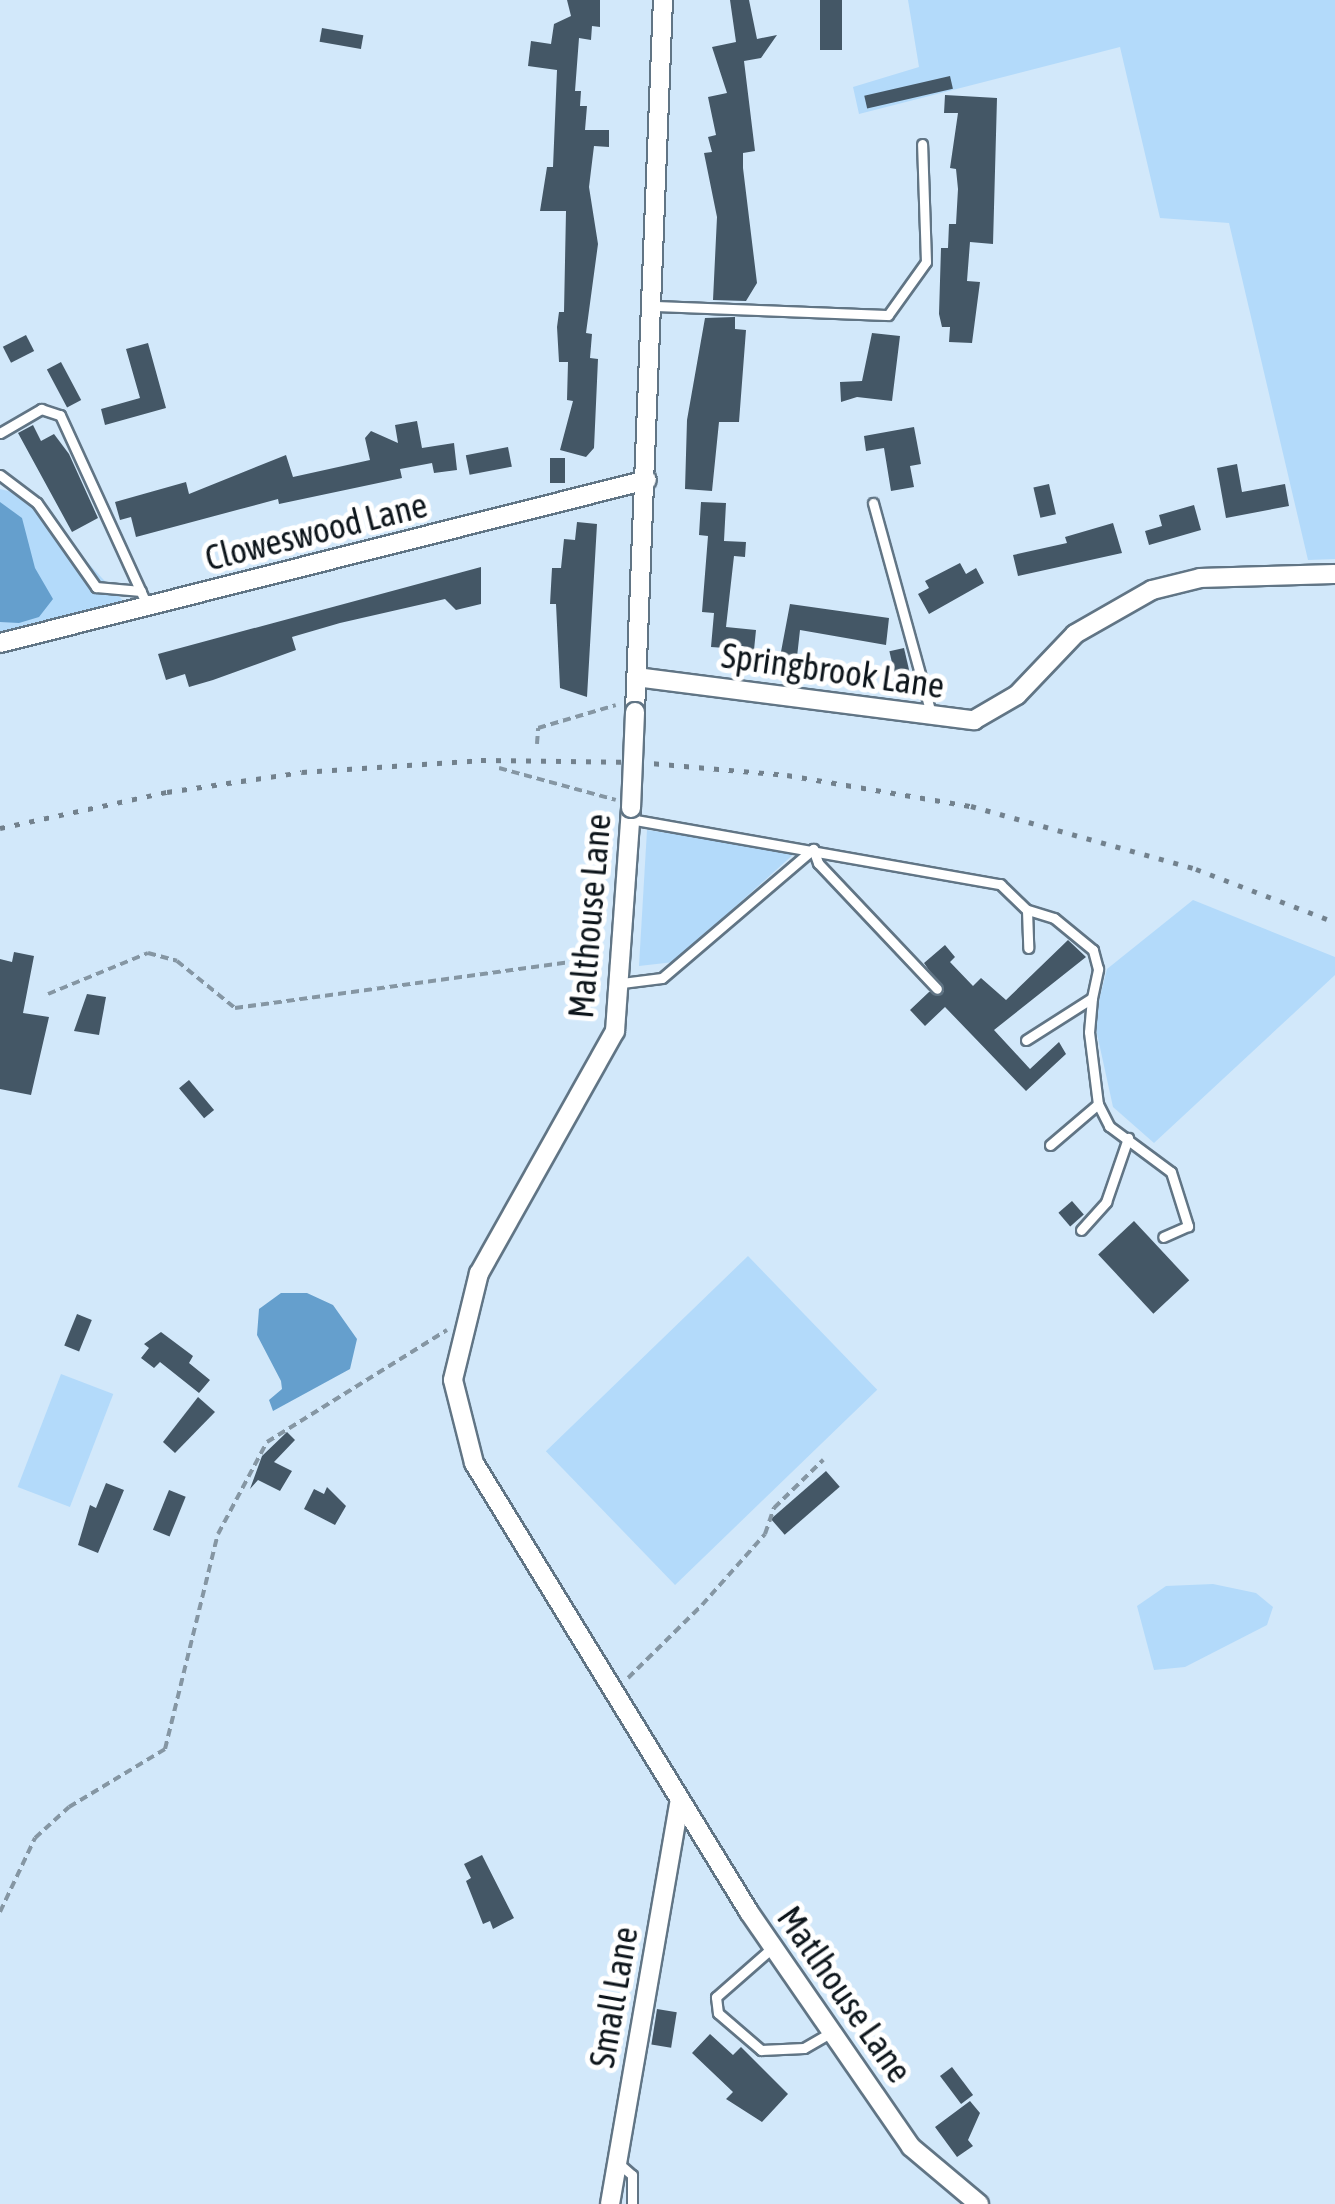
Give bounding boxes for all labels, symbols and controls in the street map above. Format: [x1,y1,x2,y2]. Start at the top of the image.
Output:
street label: Cloweswood Lane [201,483,431,579]
street label: Springbrook Lane [719,634,947,706]
street label: Malthouse Lane [559,812,619,1020]
street label: Matlhouse Lane [769,1898,921,2090]
street label: Small Lane [580,1923,646,2071]

